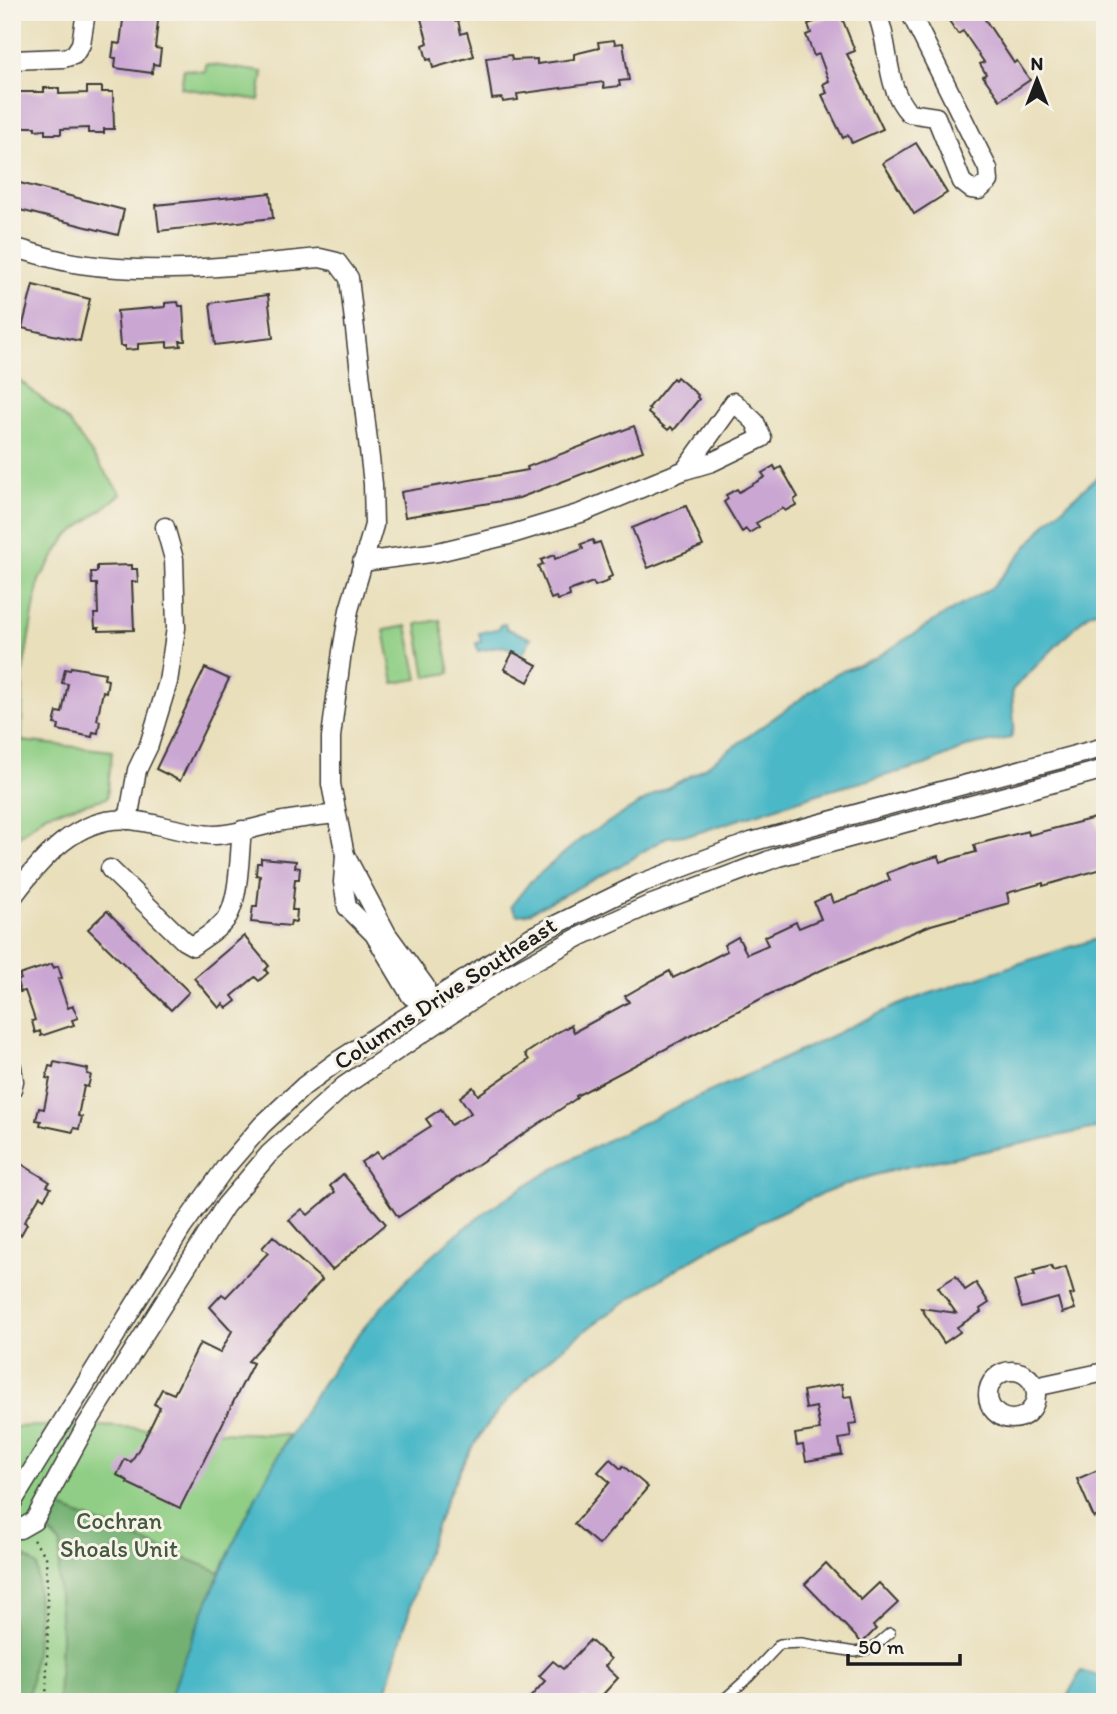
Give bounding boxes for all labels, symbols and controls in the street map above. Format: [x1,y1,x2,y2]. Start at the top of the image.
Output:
north arrow [1002,46,1072,116]
text: N [1031,52,1043,75]
street label: Columns Drive Southeast [328,910,562,1076]
park label: Cochran Shoals Unit [60,1506,178,1563]
scale bar [848,1623,960,1667]
text: 50 m [858,1634,905,1659]

